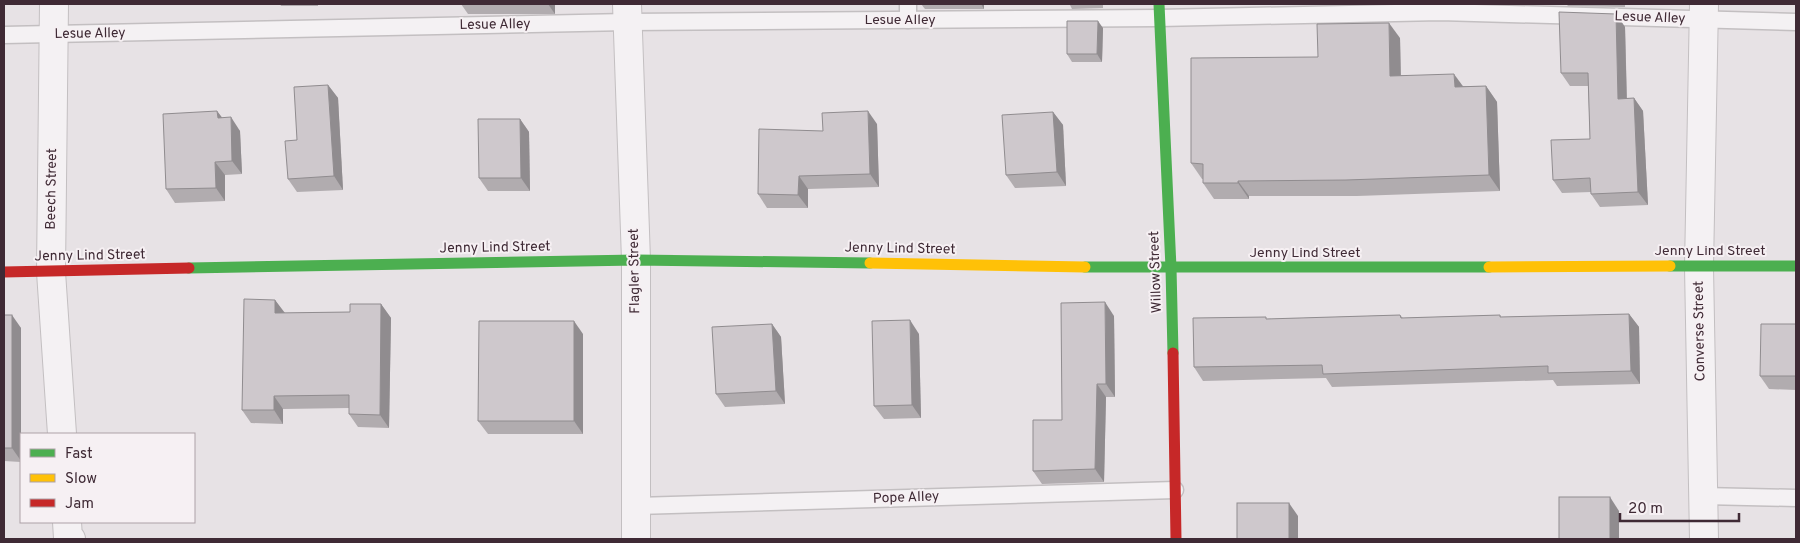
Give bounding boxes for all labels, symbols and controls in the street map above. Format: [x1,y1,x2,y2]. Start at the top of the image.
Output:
street label: Lesue Alley [1614,8,1686,28]
street label: Lesue Alley [864,12,936,29]
street label: Lesue Alley [459,16,531,34]
street label: Lesue Alley [54,25,126,43]
street label: Beech Street [43,148,61,230]
street label: Flagler Street [626,228,644,314]
street label: Willow Street [1146,231,1166,313]
street label: Jenny Lind Street [439,239,551,257]
street label: Jenny Lind Street [844,240,956,258]
street label: Jenny Lind Street [1654,243,1766,260]
street label: Jenny Lind Street [1249,245,1361,262]
street label: Jenny Lind Street [34,247,146,265]
street label: Converse Street [1691,281,1709,381]
legend [20,433,195,523]
text: Fast [65,445,93,464]
text: Slow [65,470,97,489]
street label: Pope Alley [872,488,940,508]
scale bar [1620,490,1739,522]
text: Jam [65,495,94,514]
text: 20 m [1628,500,1663,519]

